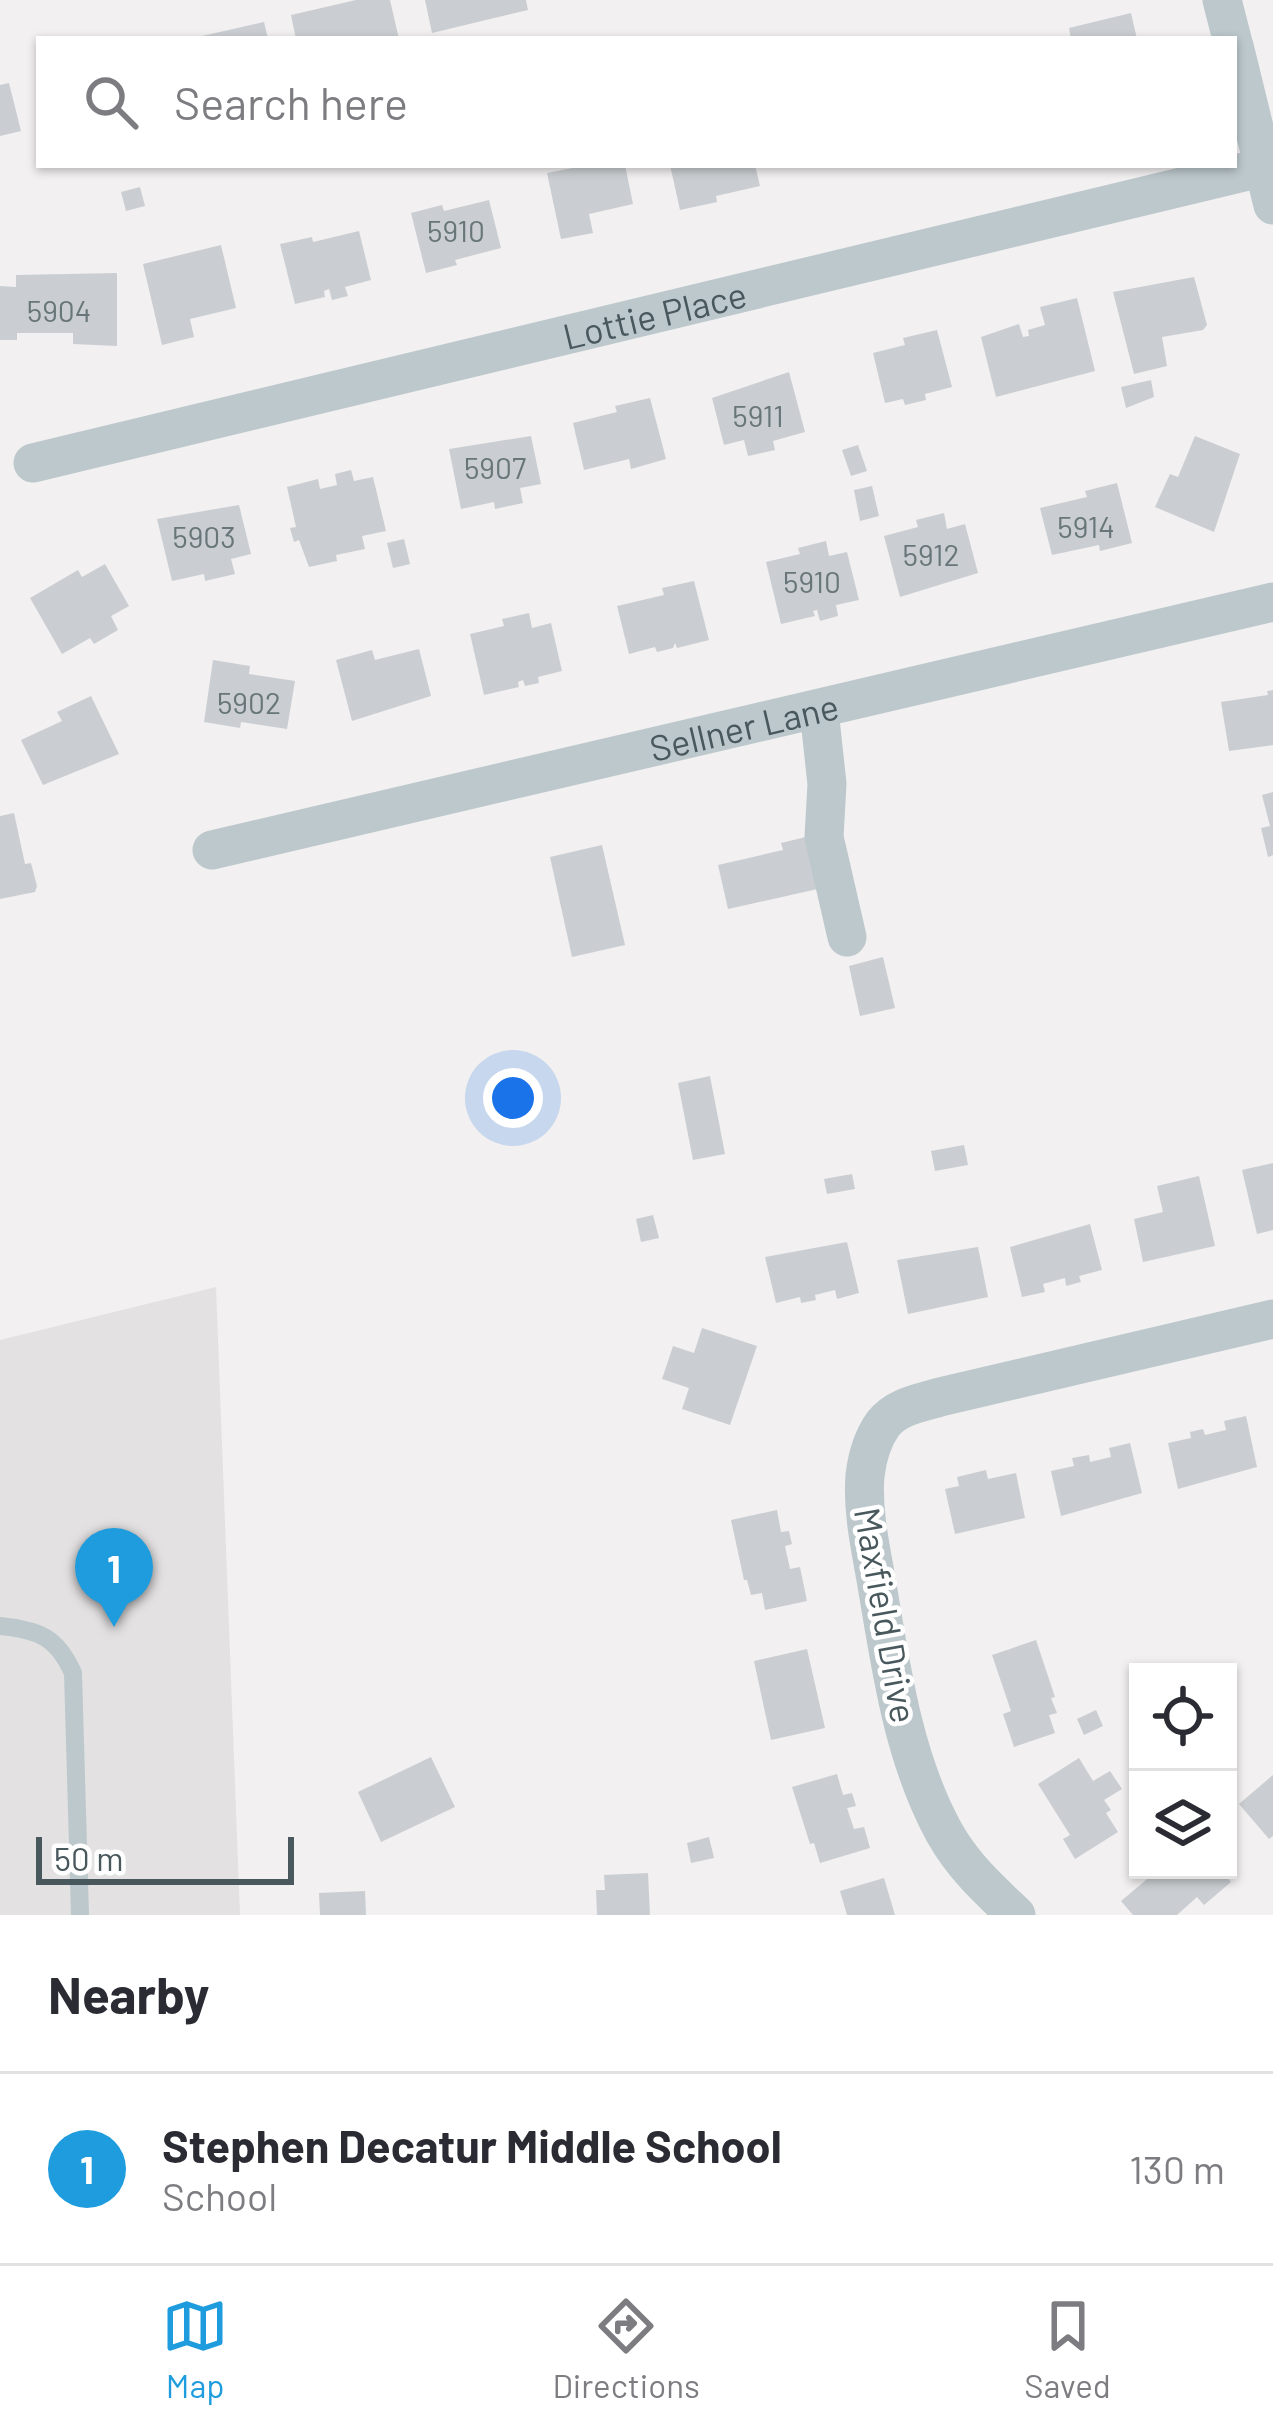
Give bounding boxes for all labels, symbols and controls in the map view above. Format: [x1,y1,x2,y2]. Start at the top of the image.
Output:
search box [36,36,1237,168]
icon: search [78,69,144,135]
text: Search here [174,75,408,129]
house number: 5910 [427,212,485,248]
street label: Lottie Place [558,271,750,356]
house number: 5904 [27,292,91,328]
house number: 5911 [732,397,784,433]
house number: 5907 [464,449,526,485]
house number: 5914 [1057,508,1115,544]
house number: 5903 [172,518,236,554]
house number: 5912 [902,536,960,572]
house number: 5910 [783,563,841,599]
street label: Sellner Lane [645,683,842,769]
house number: 5902 [217,684,281,720]
your location [483,1068,543,1128]
street label: Maxfield Drive [847,1504,927,1726]
pin: 1 [75,1528,153,1627]
map controls [1129,1663,1237,1879]
button: locate [1129,1663,1237,1771]
button: layers [1129,1771,1237,1879]
scale bar [36,1831,294,1884]
text: 50 m [54,1838,124,1878]
text: Nearby [48,1963,209,2024]
text: Stephen Decatur Middle School [162,2118,782,2172]
text: 1 [80,2145,94,2192]
text: 130 m [1129,2145,1225,2192]
text: School [162,2172,277,2219]
tab: Map [162,2293,228,2405]
tab: Directions [552,2293,700,2405]
tab: Saved [1024,2293,1111,2405]

